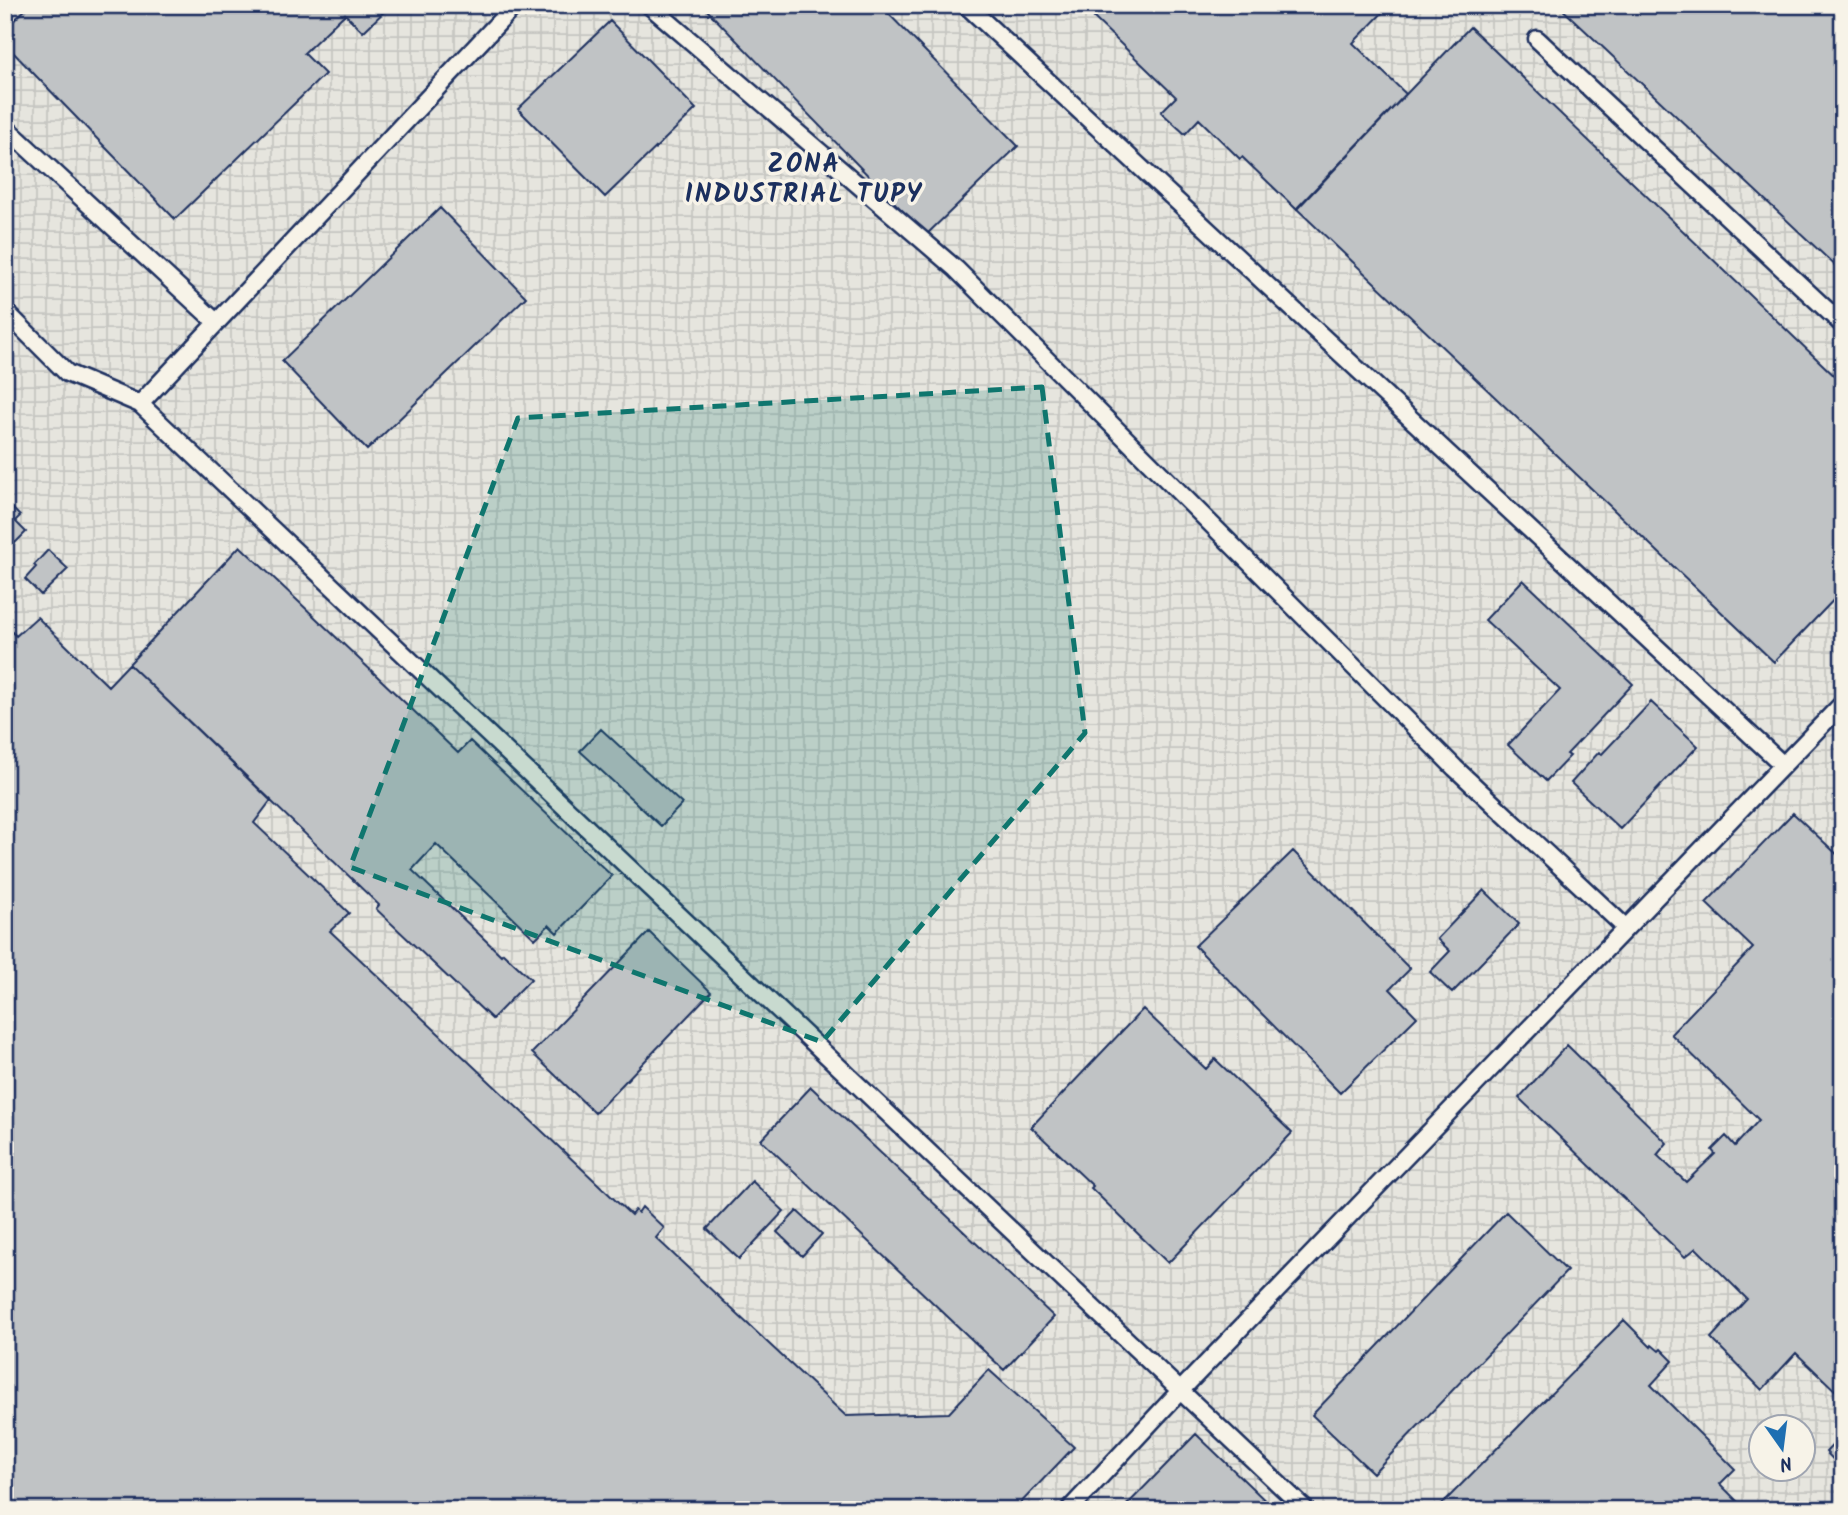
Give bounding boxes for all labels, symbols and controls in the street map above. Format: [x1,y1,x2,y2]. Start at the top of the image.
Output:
district label: ZONA INDUSTRIAL TUPY [685,144,923,216]
north arrow [1746,1414,1816,1484]
text: N [1776,1447,1795,1479]

